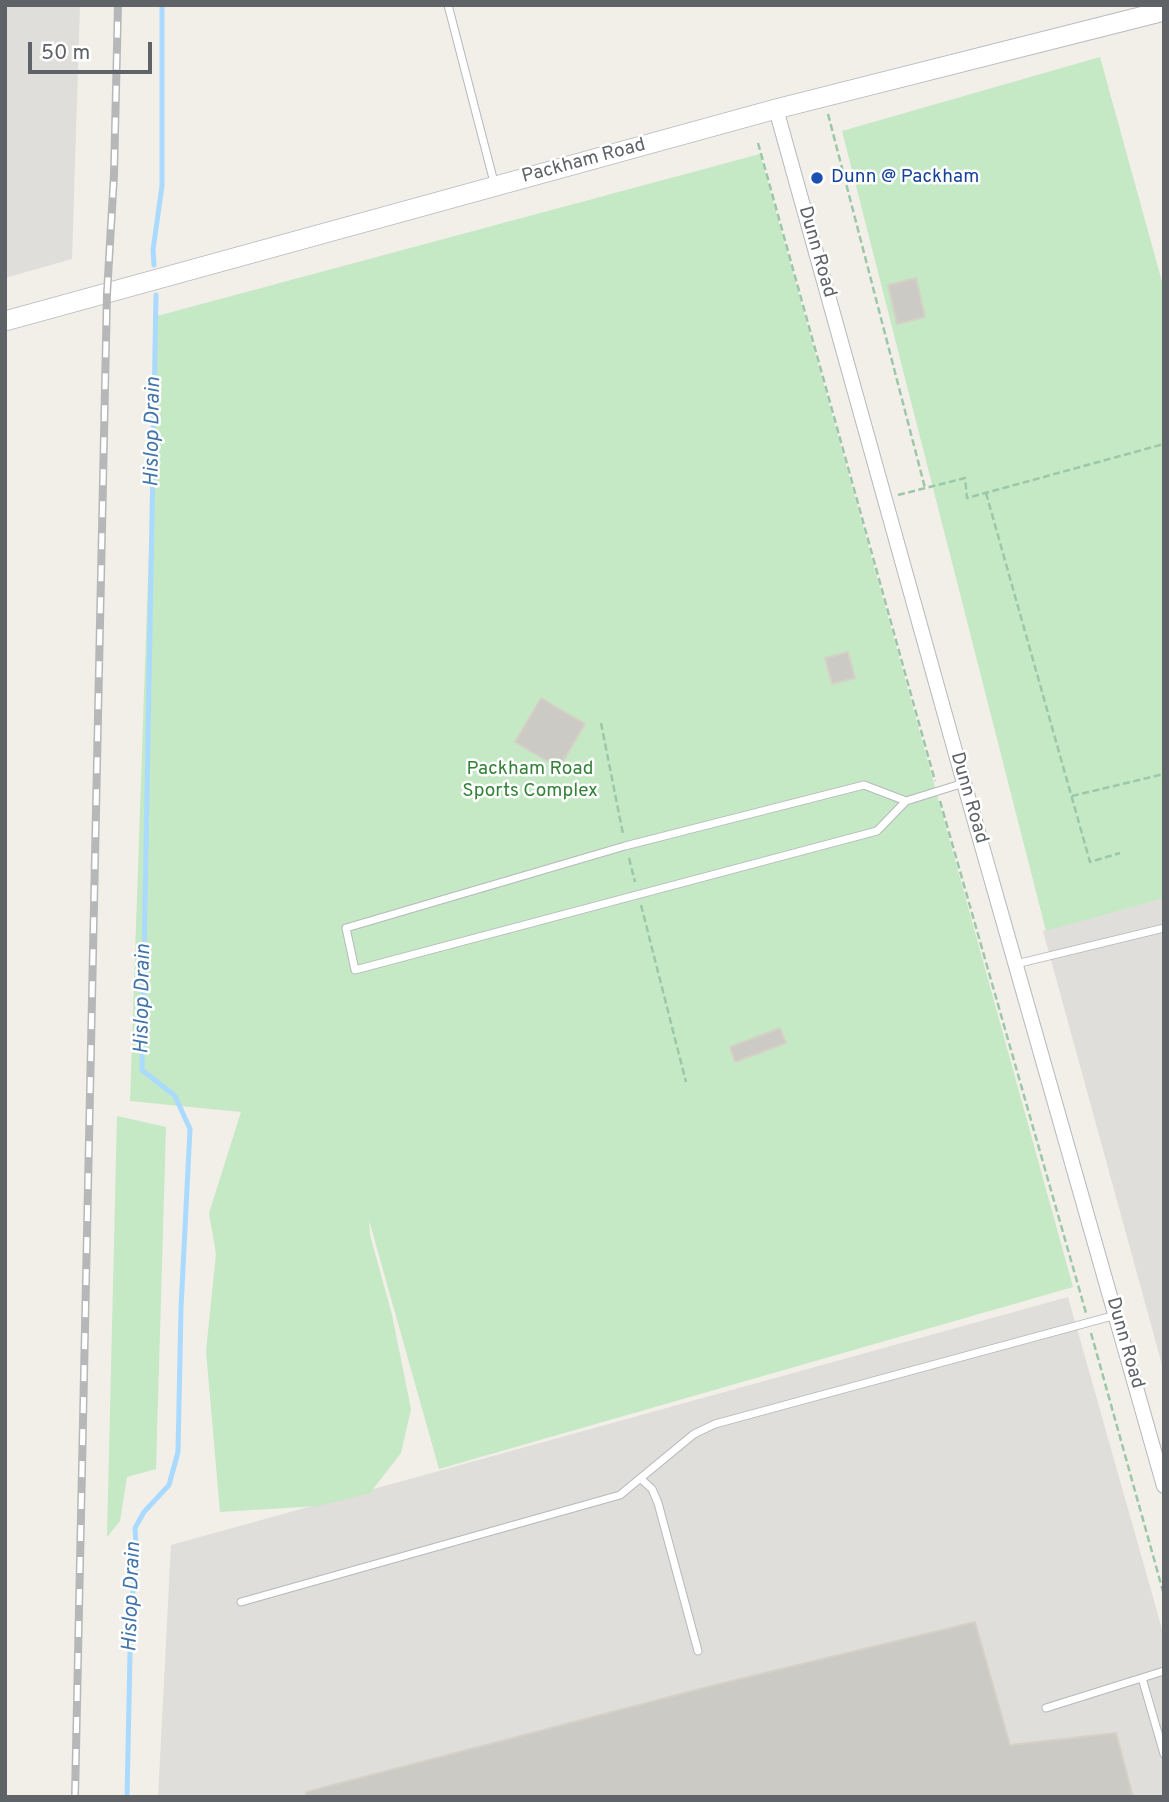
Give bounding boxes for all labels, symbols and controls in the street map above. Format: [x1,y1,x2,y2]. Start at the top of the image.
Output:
scale bar [32,28,156,72]
text: 50 m [41,40,90,67]
street label: Packham Road [520,135,648,189]
place label: Dunn @ Packham [831,167,979,189]
marker: Dunn @ Packham [809,170,825,186]
street label: Dunn Road [792,204,840,300]
water label: Hislop Drain [140,377,168,487]
street label: Dunn Road [944,750,992,846]
park label: Packham Road Sports Complex [462,759,598,803]
water label: Hislop Drain [130,944,158,1054]
street label: Dunn Road [1100,1295,1148,1391]
water label: Hislop Drain [118,1542,148,1652]

